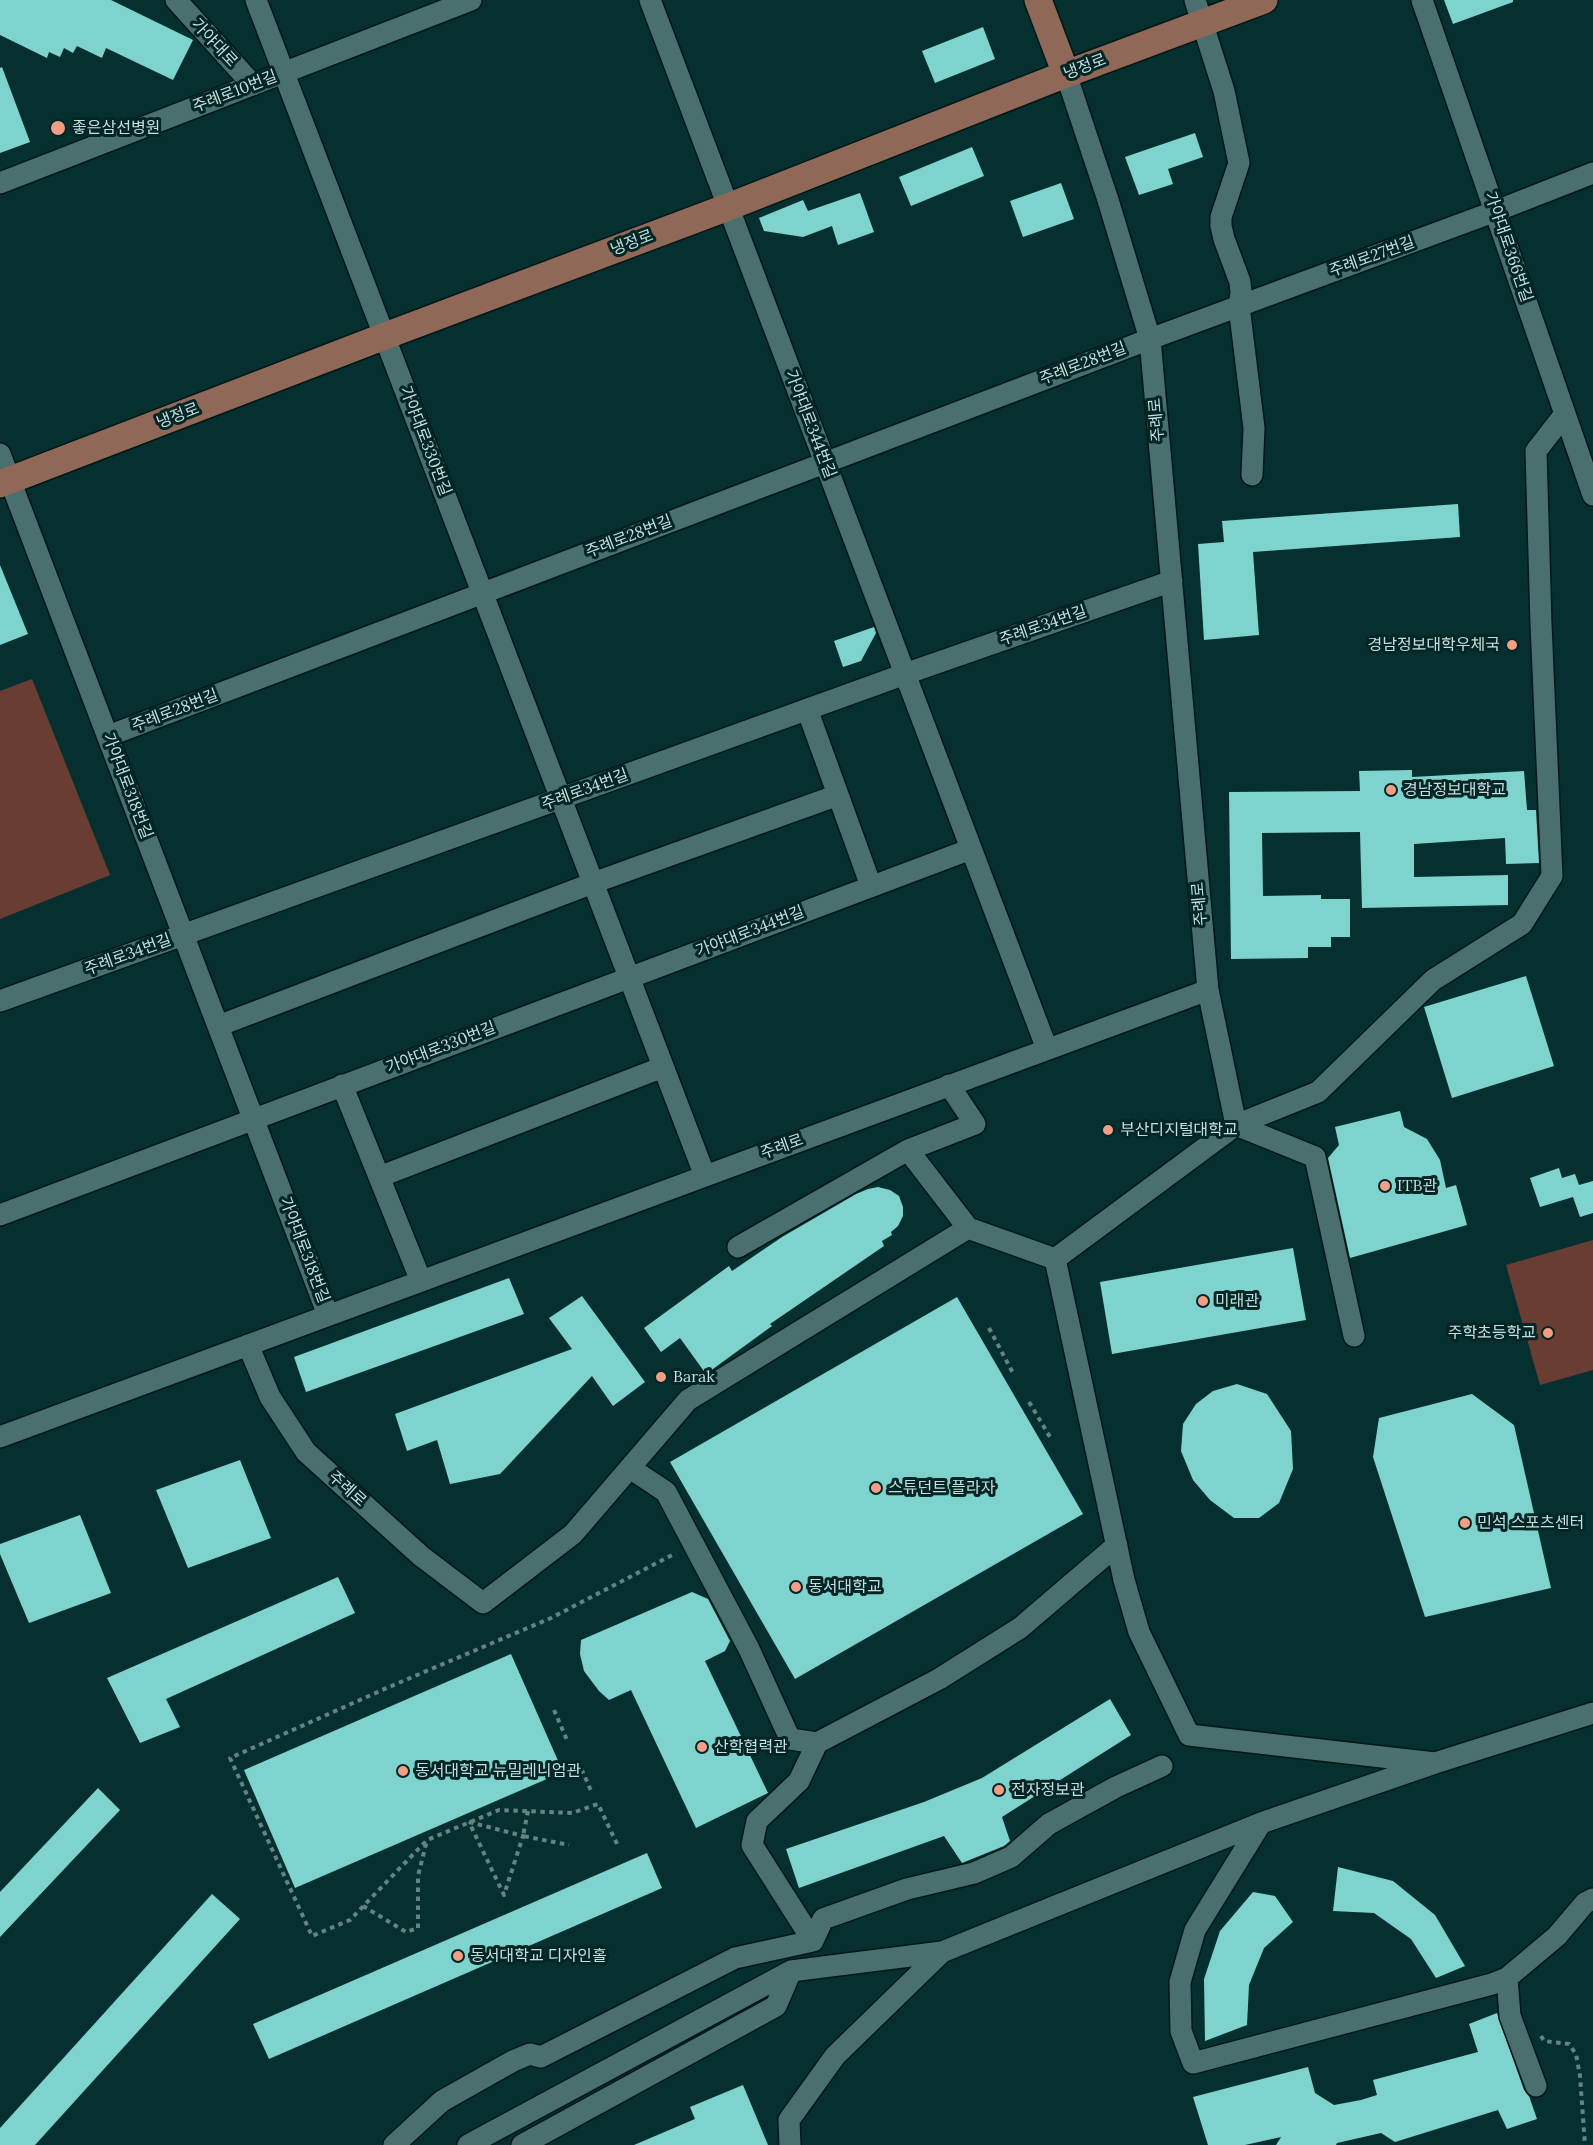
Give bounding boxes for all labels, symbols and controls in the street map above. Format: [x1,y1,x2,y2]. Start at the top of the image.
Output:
street label: 가야대로 [187,15,241,71]
street label: 냉정로 [1061,50,1109,84]
street label: 주례로10번길 [190,67,280,117]
place label: 좋은삼선병원 [72,118,160,138]
marker: 좋은삼선병원 [49,119,67,137]
street label: 가야대로366번길 [1480,189,1536,305]
street label: 냉정로 [608,226,656,260]
street label: 주례로27번길 [1327,233,1417,281]
street label: 주례로28번길 [1037,339,1129,389]
street label: 가야대로344번길 [781,367,839,481]
street label: 가야대로330번길 [395,383,455,499]
street label: 주례로 [1146,397,1168,443]
street label: 냉정로 [154,399,202,433]
street label: 주례로28번길 [583,512,675,562]
street label: 주례로34번길 [997,602,1089,650]
place label: 경남정보대학우체국 [1368,635,1500,655]
marker: 경남정보대학우체국 [1505,638,1519,652]
street label: 주례로28번길 [129,686,221,736]
street label: 가야대로318번길 [98,730,156,842]
street label: 주례로34번길 [539,765,631,815]
place label: 경남정보대학교 [1403,780,1506,800]
marker: 경남정보대학교 [1384,783,1398,797]
street label: 주례로 [1189,881,1211,927]
street label: 가야대로344번길 [693,903,807,961]
street label: 주례로34번길 [82,930,174,980]
street label: 가야대로330번길 [383,1018,499,1078]
place label: 부산디지털대학교 [1120,1120,1238,1140]
marker: 부산디지털대학교 [1101,1123,1115,1137]
street label: 주례로 [758,1130,806,1164]
place label: ITB관 [1397,1176,1437,1196]
marker: ITB관 [1378,1179,1392,1193]
street label: 가야대로318번길 [275,1194,333,1306]
place label: 미래관 [1215,1291,1259,1311]
marker: 미래관 [1196,1294,1210,1308]
place label: 주학초등학교 [1448,1323,1536,1343]
marker: 주학초등학교 [1541,1326,1555,1340]
place label: Barak [673,1367,715,1387]
marker: Barak [654,1370,668,1384]
street label: 주례로 [324,1467,370,1511]
place label: 스튜던트 플라자 [888,1478,995,1498]
marker: 스튜던트 플라자 [869,1481,883,1495]
place label: 민석 스포츠센터 [1477,1513,1584,1533]
marker: 민석 스포츠센터 [1458,1516,1472,1530]
place label: 동서대학교 [808,1577,882,1597]
marker: 동서대학교 [789,1580,803,1594]
place label: 산학협력관 [714,1737,788,1757]
marker: 산학협력관 [695,1740,709,1754]
place label: 동서대학교 뉴밀레니엄관 [415,1761,581,1781]
marker: 동서대학교 뉴밀레니엄관 [396,1764,410,1778]
place label: 전자정보관 [1011,1780,1085,1800]
marker: 전자정보관 [992,1783,1006,1797]
place label: 동서대학교 디자인홀 [470,1946,607,1966]
marker: 동서대학교 디자인홀 [451,1949,465,1963]

